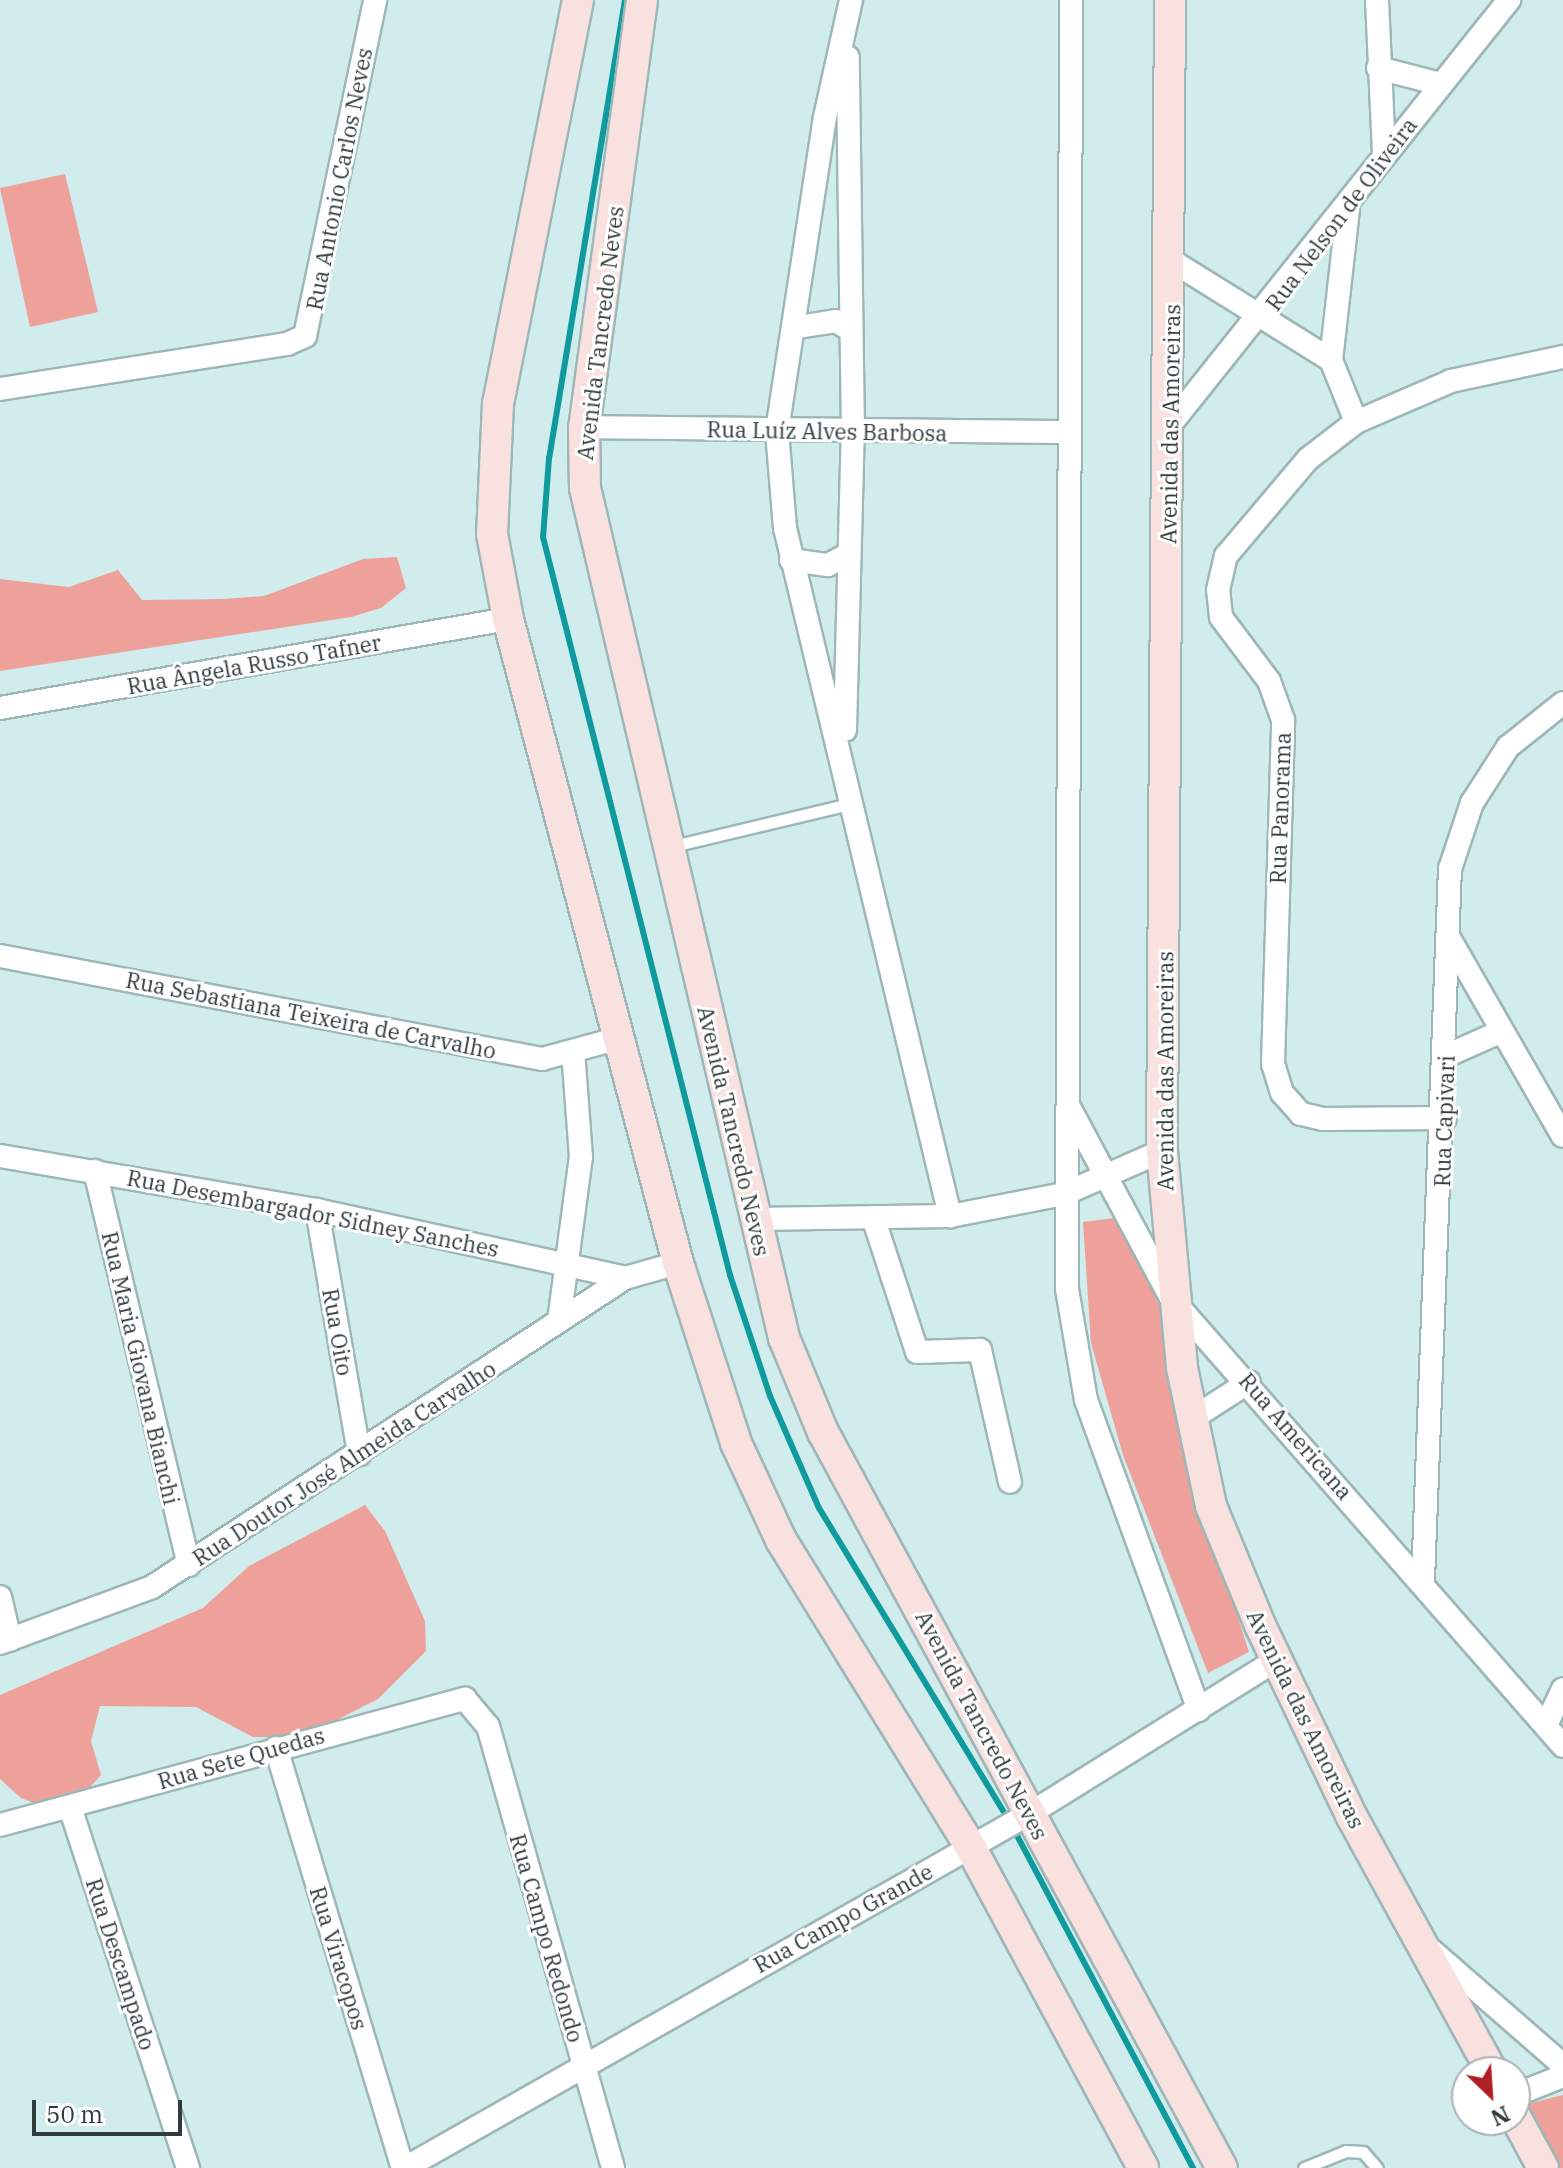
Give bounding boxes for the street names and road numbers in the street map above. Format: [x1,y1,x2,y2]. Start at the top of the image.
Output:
street label: Rua Antonio Carlos Neves [301,46,377,312]
street label: Rua Nelson de Oliveira [1260,112,1422,316]
street label: Avenida Tancredo Neves [571,204,629,462]
street label: Avenida das Amoreiras [1155,304,1185,544]
street label: Rua Luíz Alves Barbosa [706,416,948,446]
street label: Rua Ângela Russo Tafner [125,629,383,699]
street label: Rua Panorama [1264,732,1296,884]
street label: Avenida das Amoreiras [1152,951,1178,1191]
street label: Rua Sebastiana Teixeira de Carvalho [124,966,498,1064]
street label: Avenida Tancredo Neves [692,1003,776,1259]
street label: Rua Capivari [1429,1055,1459,1187]
street label: Rua Desembargador Sidney Sanches [125,1164,501,1262]
street label: Rua Maria Giovana Bianchi [97,1229,185,1507]
street label: Rua Oito [317,1286,359,1378]
street label: Rua Doutor José Almeida Carvalho [187,1355,501,1571]
street label: Rua Americana [1234,1367,1358,1505]
street label: Avenida das Amoreiras [1242,1605,1370,1833]
street label: Avenida Tancredo Neves [910,1606,1054,1844]
street label: Rua Sete Quedas [155,1722,327,1794]
street label: Rua Campo Redondo [505,1831,589,2045]
street label: Rua Campo Grande [749,1858,937,1978]
street label: Rua Descampado [81,1875,161,2053]
street label: Rua Viracopos [305,1883,373,2033]

